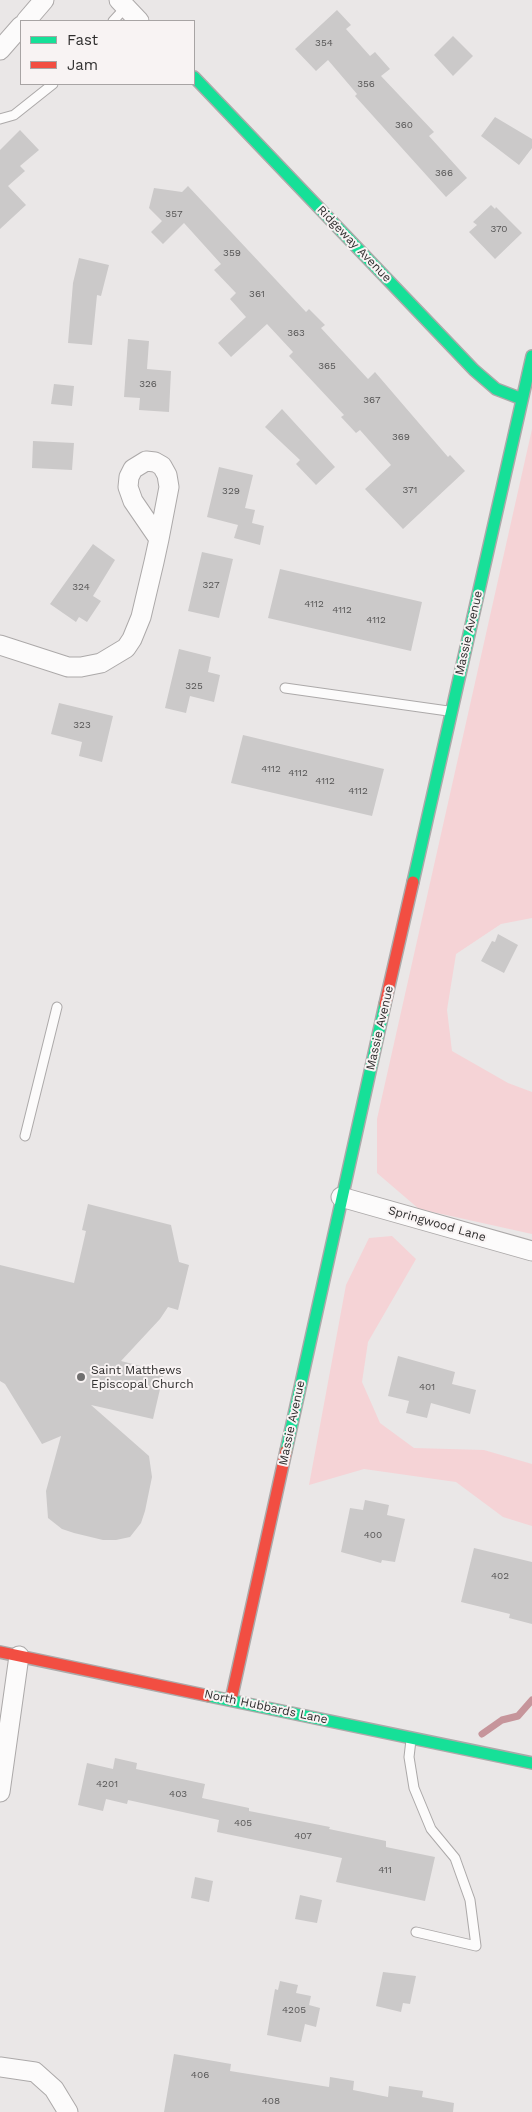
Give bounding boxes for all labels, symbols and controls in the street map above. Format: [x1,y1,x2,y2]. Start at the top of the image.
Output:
legend [20,20,195,85]
text: Fast [67,31,98,49]
house number: 354 [315,37,333,49]
text: Jam [67,56,98,74]
house number: 356 [357,78,375,90]
house number: 360 [395,119,413,131]
house number: 366 [435,167,453,179]
street label: Ridgeway Avenue [314,203,394,285]
house number: 357 [165,208,183,220]
house number: 370 [490,223,508,235]
house number: 359 [223,247,241,259]
house number: 361 [249,288,265,300]
house number: 363 [287,327,305,339]
house number: 365 [318,360,336,372]
house number: 326 [139,378,157,390]
house number: 367 [363,394,381,406]
house number: 369 [392,431,410,443]
house number: 371 [403,484,417,496]
house number: 329 [222,485,240,497]
house number: 327 [202,579,220,591]
house number: 324 [72,581,90,593]
street label: Massie Avenue [452,589,486,677]
house number: 4112 [304,598,324,610]
house number: 4112 [332,604,352,616]
house number: 4112 [366,614,386,626]
house number: 325 [185,680,203,692]
house number: 323 [73,719,91,731]
house number: 4112 [261,763,281,775]
house number: 4112 [288,767,308,779]
house number: 4112 [315,775,335,787]
house number: 4112 [348,785,368,797]
street label: Massie Avenue [363,984,397,1072]
street label: Springwood Lane [386,1203,488,1245]
place label: Saint Matthews Episcopal Church [91,1363,194,1391]
marker: Saint Matthews Episcopal Church [75,1371,87,1383]
street label: Massie Avenue [276,1379,308,1467]
house number: 401 [419,1381,435,1393]
house number: 400 [364,1529,382,1541]
house number: 402 [491,1570,509,1582]
street label: North Hubbards Lane [203,1687,329,1727]
house number: 4201 [96,1778,118,1790]
house number: 403 [169,1788,187,1800]
house number: 405 [234,1817,252,1829]
house number: 407 [294,1830,312,1842]
house number: 411 [378,1864,392,1876]
house number: 4205 [282,2004,306,2016]
house number: 406 [191,2069,209,2081]
house number: 408 [262,2095,280,2107]

